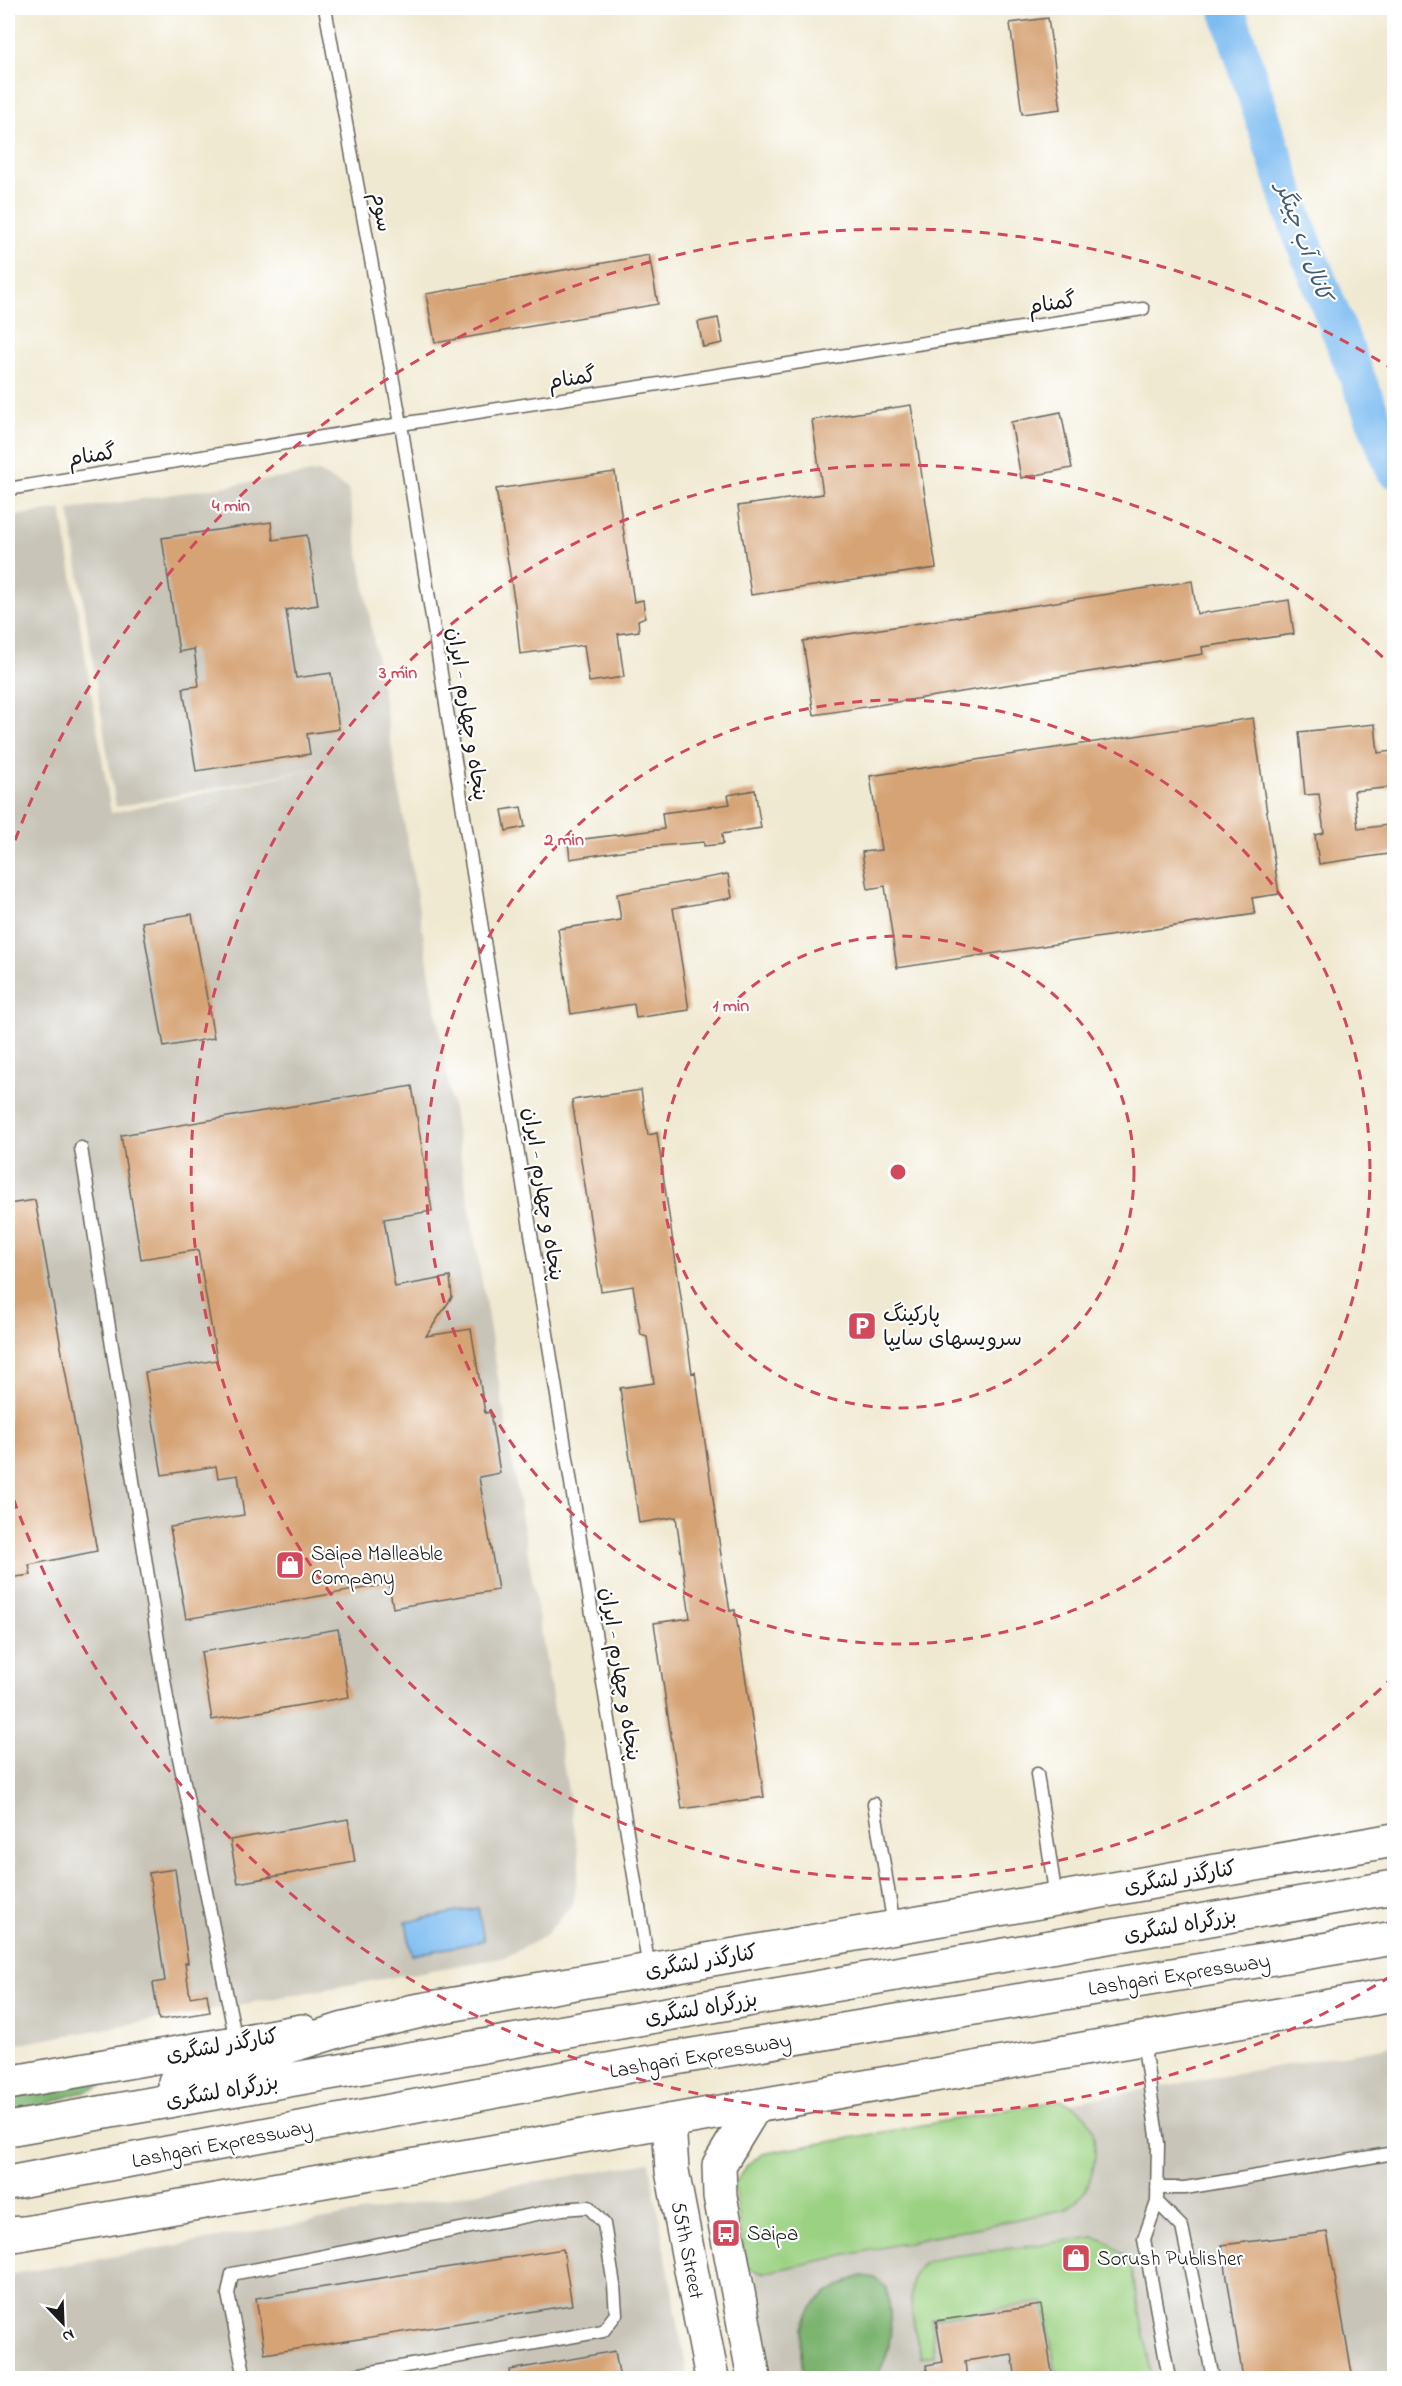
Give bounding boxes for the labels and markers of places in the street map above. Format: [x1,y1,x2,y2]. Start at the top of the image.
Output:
centre of rings [888,1162,908,1182]
place label: پارکینگ سرویسهای سایپا [883,1301,1022,1355]
parking icon: پارکینگ سرویسهای سایپا [846,1310,878,1342]
place label: Saipa Malleable Company [311,1540,443,1596]
shop icon: Saipa Malleable Company [274,1549,306,1581]
bus stop icon: Saipa [710,2217,742,2249]
place label: Saipa [747,2220,798,2250]
shop icon: Sorush Publisher [1060,2242,1092,2274]
place label: Sorush Publisher [1097,2245,1243,2275]

